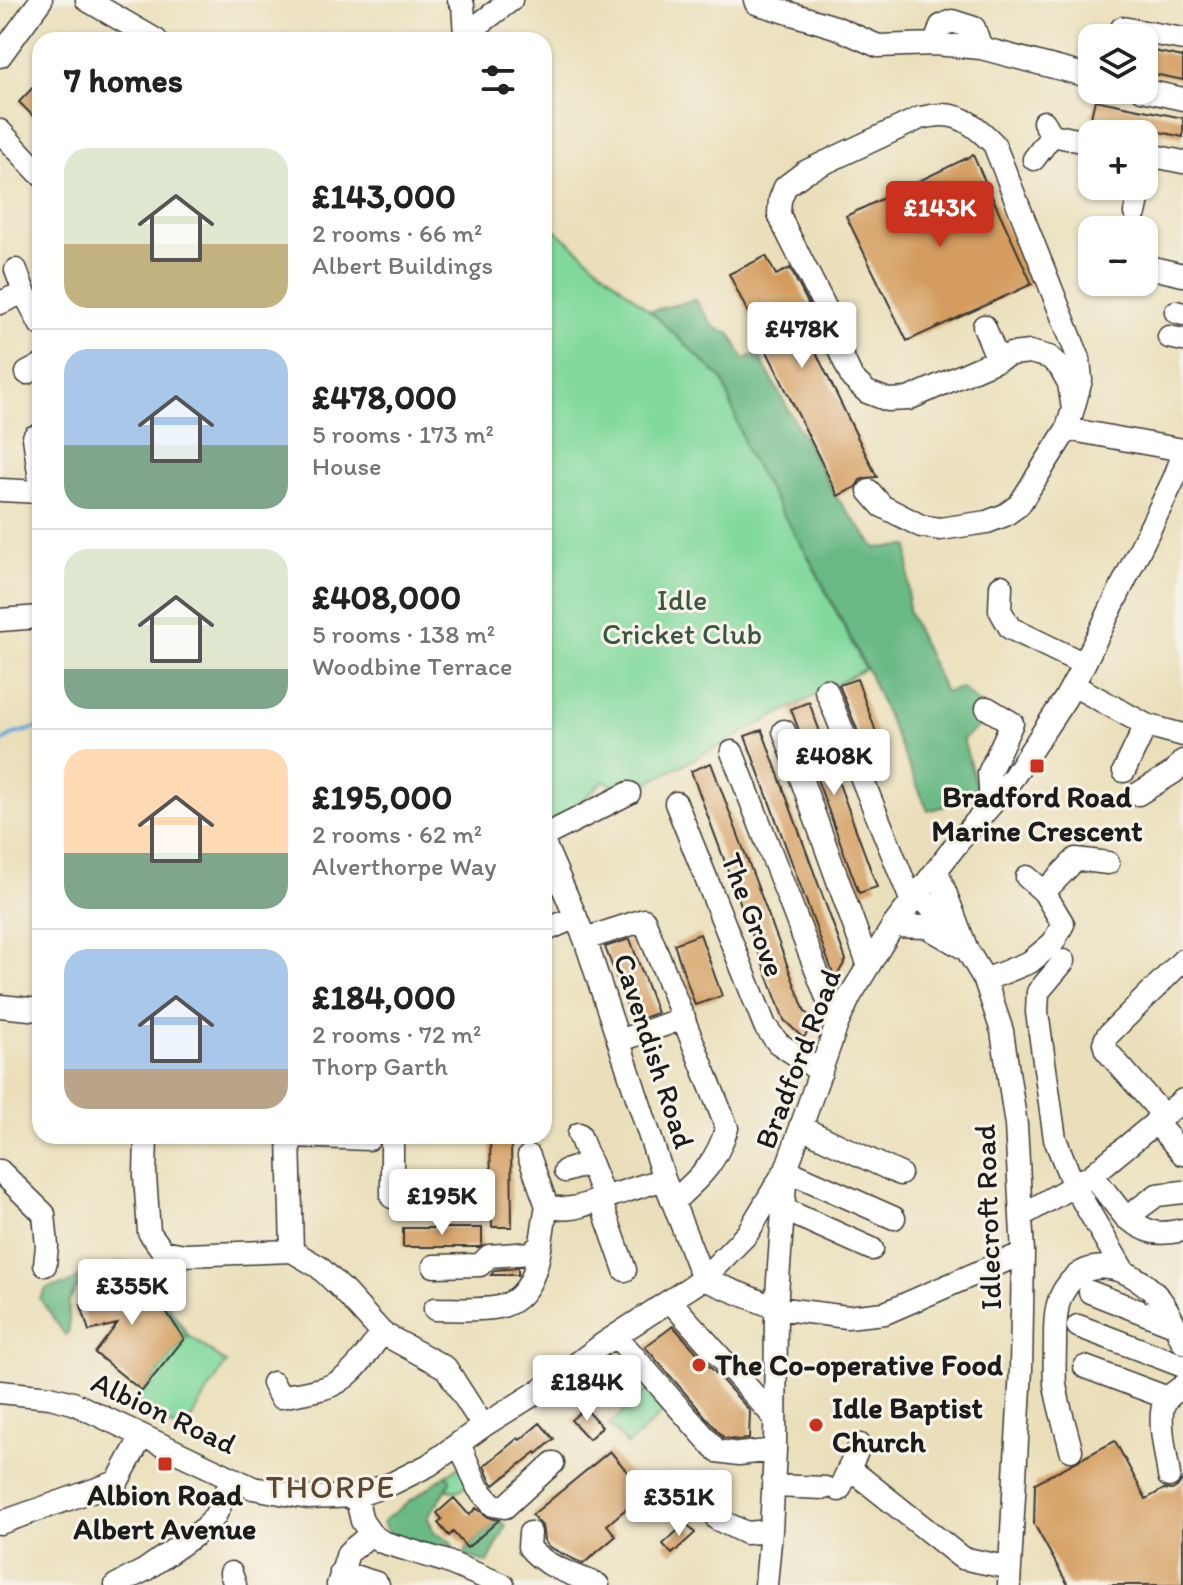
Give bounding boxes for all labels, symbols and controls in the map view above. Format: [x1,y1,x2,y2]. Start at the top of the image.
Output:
map controls [1078,24,1158,296]
button: layers [1078,24,1158,104]
icon: filters [476,58,520,102]
text: 7 homes [64,60,183,101]
button: + [1078,120,1158,200]
text: £143,000 [312,176,456,217]
icon: home [128,180,224,276]
pin: £143K [884,181,996,249]
text: £143K [904,191,976,223]
button: − [1078,216,1158,296]
text: 2 rooms · 66 m² [312,217,482,249]
text: Albert Buildings [312,249,493,281]
pin: £478K [746,302,858,370]
text: £478K [765,312,839,344]
text: £478,000 [312,377,457,418]
icon: home [128,381,224,477]
text: 5 rooms · 173 m² [312,418,494,450]
text: House [312,450,382,482]
text: £408,000 [312,577,461,618]
icon: home [128,581,224,677]
park label: Idle Cricket Club [602,581,762,652]
text: 5 rooms · 138 m² [312,618,495,650]
text: Woodbine Terrace [312,650,513,682]
pin: £408K [778,729,890,797]
text: £408K [796,739,872,771]
marker: Bradford Road Marine Crescent [1028,757,1046,775]
text: £195,000 [312,777,453,818]
place label: Bradford Road Marine Crescent [931,778,1143,849]
icon: home [128,781,224,877]
text: 2 rooms · 62 m² [312,818,482,850]
street label: The Grove [713,848,794,982]
text: Alverthorpe Way [312,850,497,882]
street label: Cavendish Road [606,949,703,1153]
street label: Bradford Road [746,964,849,1154]
text: £184,000 [312,977,456,1018]
icon: home [128,981,224,1077]
text: 2 rooms · 72 m² [312,1018,481,1050]
text: Thorp Garth [312,1050,448,1082]
street label: Idlecroft Road [966,1123,1009,1311]
pin: £195K [386,1169,498,1237]
text: £195K [407,1179,477,1211]
pin: £355K [76,1259,188,1327]
text: £355K [96,1269,168,1301]
place label: The Co-operative Food [714,1346,1004,1383]
pin: £184K [531,1355,643,1423]
marker: The Co-operative Food [690,1356,708,1374]
street label: Albion Road [86,1363,243,1462]
text: £184K [551,1365,623,1397]
place label: Idle Baptist Church [832,1389,983,1460]
marker: Idle Baptist Church [807,1416,825,1434]
marker: Albion Road Albert Avenue [156,1455,174,1473]
district label: THORPE [266,1468,396,1506]
pin: £351K [623,1470,735,1538]
place label: Albion Road Albert Avenue [73,1476,256,1547]
text: £351K [644,1480,714,1512]

